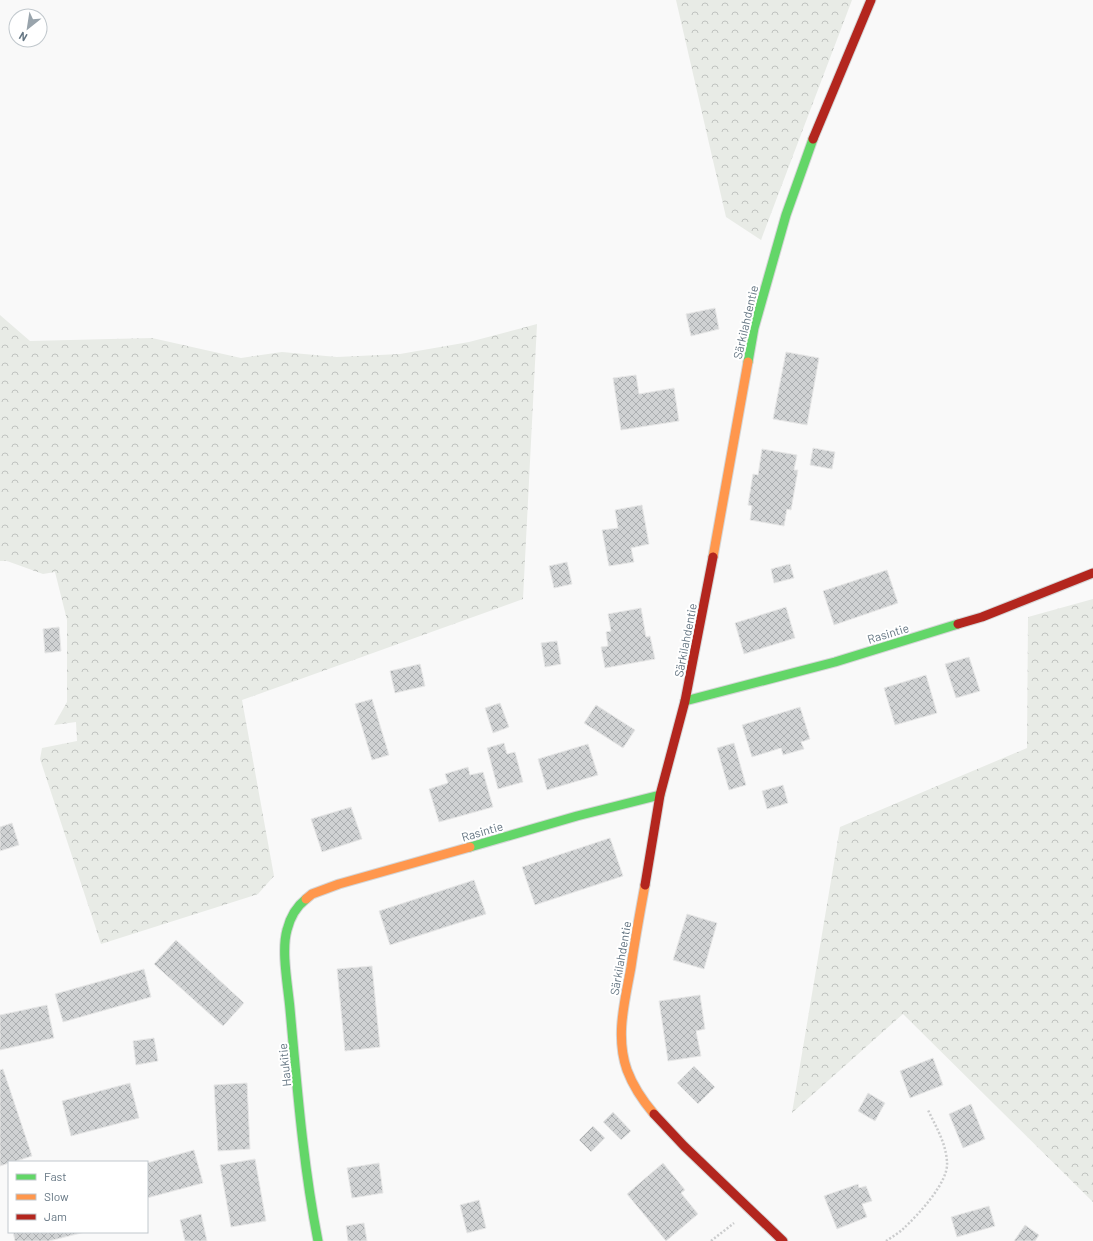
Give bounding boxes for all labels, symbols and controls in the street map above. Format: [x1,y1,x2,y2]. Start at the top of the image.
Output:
north arrow [8,8,48,48]
text: N [16,30,29,45]
street label: Särkilahdentie [730,284,760,360]
street label: Särkilahdentie [671,602,699,678]
street label: Rasintie [866,620,910,646]
street label: Rasintie [460,818,504,844]
street label: Särkilahdentie [607,920,633,996]
street label: Haukitie [275,1043,293,1087]
legend [8,1161,148,1233]
text: Fast [44,1169,67,1183]
text: Slow [44,1189,69,1203]
text: Jam [44,1209,67,1223]

